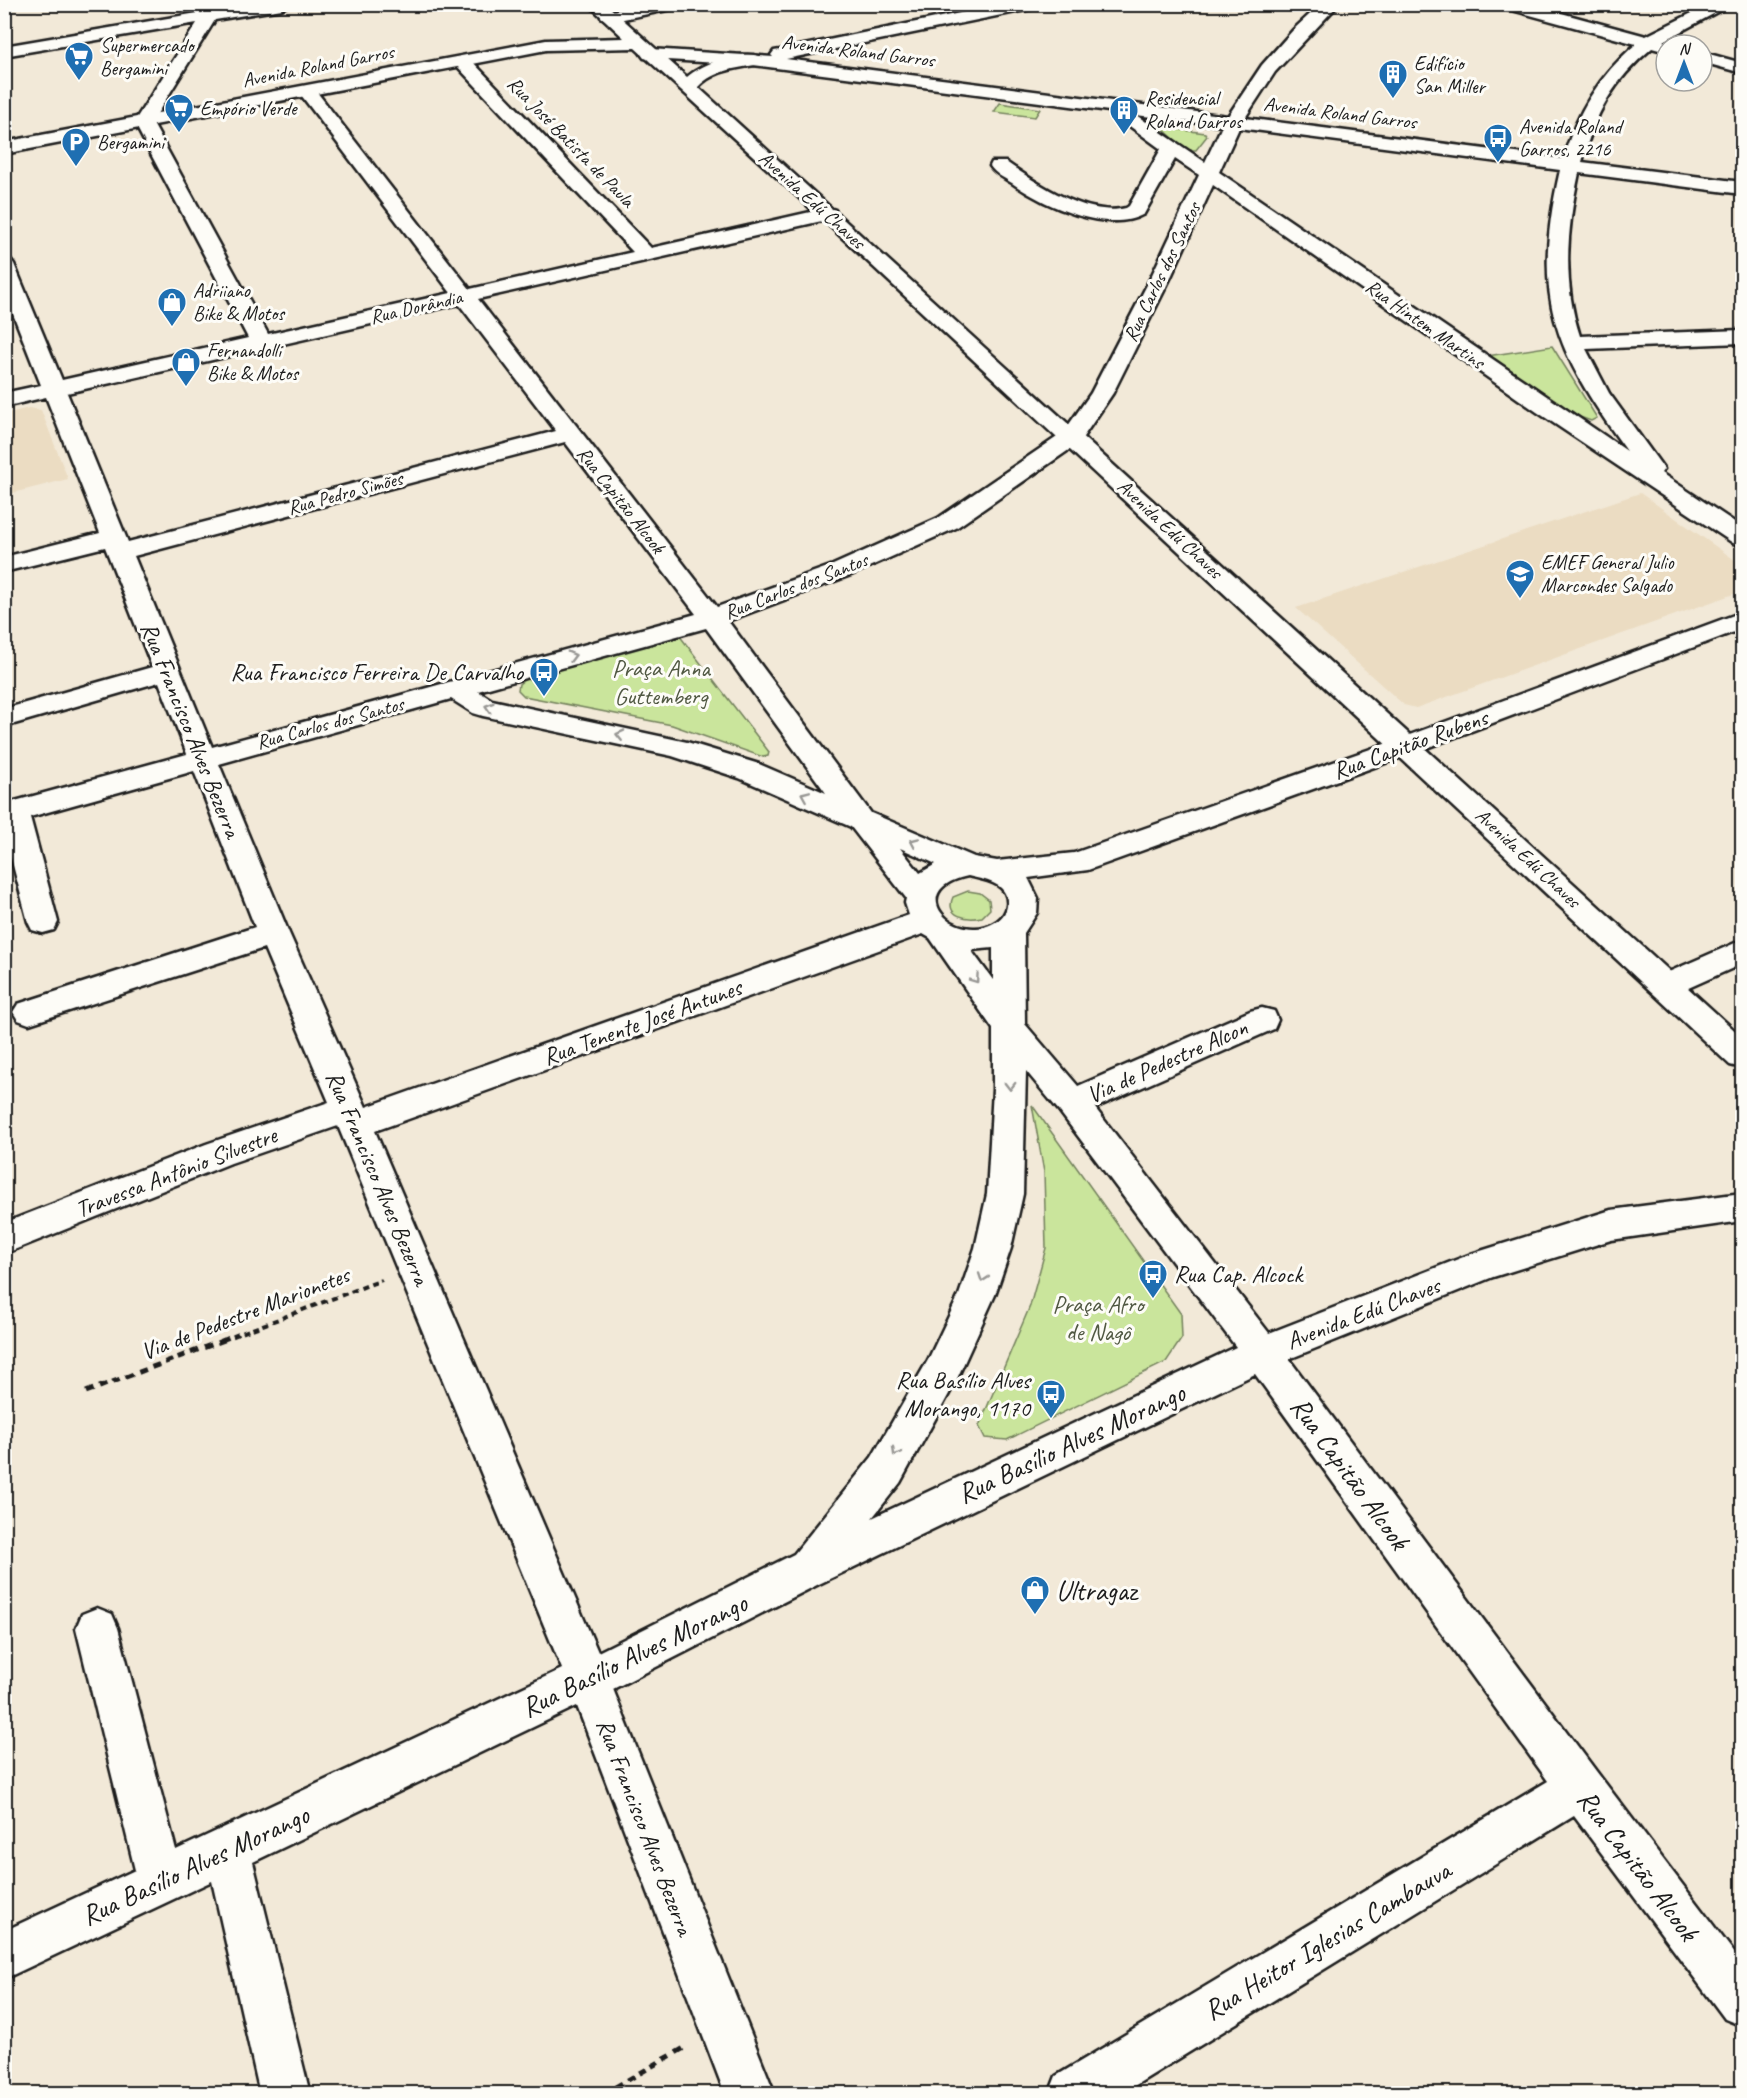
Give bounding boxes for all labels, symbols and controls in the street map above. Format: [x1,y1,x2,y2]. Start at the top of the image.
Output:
street label: Avenida Roland Garros [780,29,938,73]
place label: Supermercado Bergamini [100,33,195,81]
north arrow [1654,33,1714,93]
street label: Avenida Roland Garros [240,39,398,93]
text: N [1679,39,1692,59]
supermarket icon: Supermercado Bergamini [63,40,95,82]
place label: Edifício San Miller [1414,51,1486,99]
building icon: Edifício San Miller [1377,58,1409,100]
street label: Rua José Batista de Paula [502,71,641,214]
place label: Residencial Roland Garros [1145,86,1244,134]
street label: Avenida Roland Garros [1262,91,1420,135]
supermarket icon: Empório Verde [163,92,195,134]
building icon: Residencial Roland Garros [1108,94,1140,136]
place label: Empório Verde [200,96,298,121]
place label: Avenida Roland Garros, 2216 [1519,114,1625,162]
bus stop icon: Avenida Roland Garros, 2216 [1482,122,1514,164]
parking icon: Bergamini [60,126,92,168]
place label: Bergamini [97,130,166,155]
street label: Avenida Edú Chaves [754,146,872,256]
street label: Rua Carlos dos Santos [1118,196,1207,346]
street label: Rua Hintem Martins [1361,274,1491,375]
place label: Adriiano Bike & Motos [193,278,286,326]
street label: Rua Dorândia [368,284,466,330]
shop icon: Adriiano Bike & Motos [156,286,188,328]
place label: Fernandolli Bike & Motos [207,338,300,386]
shop icon: Fernandolli Bike & Motos [170,346,202,388]
street label: Rua Capitão Alcook [572,442,671,560]
street label: Rua Pedro Simões [285,465,407,520]
street label: Avenida Edú Chaves [1112,474,1229,586]
street label: Rua Carlos dos Santos [721,546,873,625]
place label: EMEF General Julio Marcondes Salgado [1541,550,1675,598]
school or university icon: EMEF General Julio Marcondes Salgado [1504,558,1536,600]
street label: Rua Francisco Alves Bezerra [134,618,249,844]
one-way arrow [567,651,577,664]
park label: Praça Anna Guttemberg [612,653,711,711]
bus stop icon: Rua Francisco Ferreira De Carvalho [528,656,560,698]
place label: Rua Francisco Ferreira De Carvalho [230,657,525,687]
street label: Rua Carlos dos Santos [254,691,409,755]
street label: Rua Capitão Rubens [1328,701,1493,786]
one-way arrow [484,702,495,714]
one-way arrow [615,729,625,742]
one-way arrow [801,790,812,802]
street label: Avenida Edú Chaves [1470,803,1587,915]
one-way arrow [910,837,921,849]
street label: Rua Tenente José Antunes [539,971,748,1072]
one-way arrow [968,972,979,983]
street label: Via de Pedestre Alcon [1082,1012,1252,1110]
street label: Rua Francisco Alves Bezerra [319,1066,438,1292]
one-way arrow [1004,1081,1016,1090]
street label: Travessa Antônio Silvestre [71,1119,283,1224]
bus stop icon: Rua Cap. Alcock [1137,1258,1169,1300]
street label: Via de Pedestre Marionetes [137,1259,355,1367]
place label: Rua Cap. Alcock [1174,1259,1304,1289]
street label: Avenida Edú Chaves [1282,1269,1446,1356]
one-way arrow [977,1272,990,1283]
park label: Praça Afro de Nagô [1052,1289,1146,1347]
place label: Rua Basílio Alves Morango, 1170 [896,1365,1033,1423]
street label: Rua Basílio Alves Morango [952,1374,1192,1511]
bus stop icon: Rua Basílio Alves Morango, 1170 [1035,1378,1067,1420]
street label: Rua Capitão Alcook [1283,1390,1418,1558]
one-way arrow [892,1446,903,1456]
place label: Ultragaz [1056,1573,1139,1608]
shop icon: Ultragaz [1019,1574,1051,1616]
street label: Rua Basílio Alves Morango [515,1584,755,1725]
street label: Rua Francisco Alves Bezerra [590,1714,701,1942]
street label: Rua Capitão Alcook [1570,1783,1707,1949]
street label: Rua Basílio Alves Morango [76,1796,316,1933]
street label: Rua Heitor Iglesias Cambauva [1197,1851,1459,2028]

